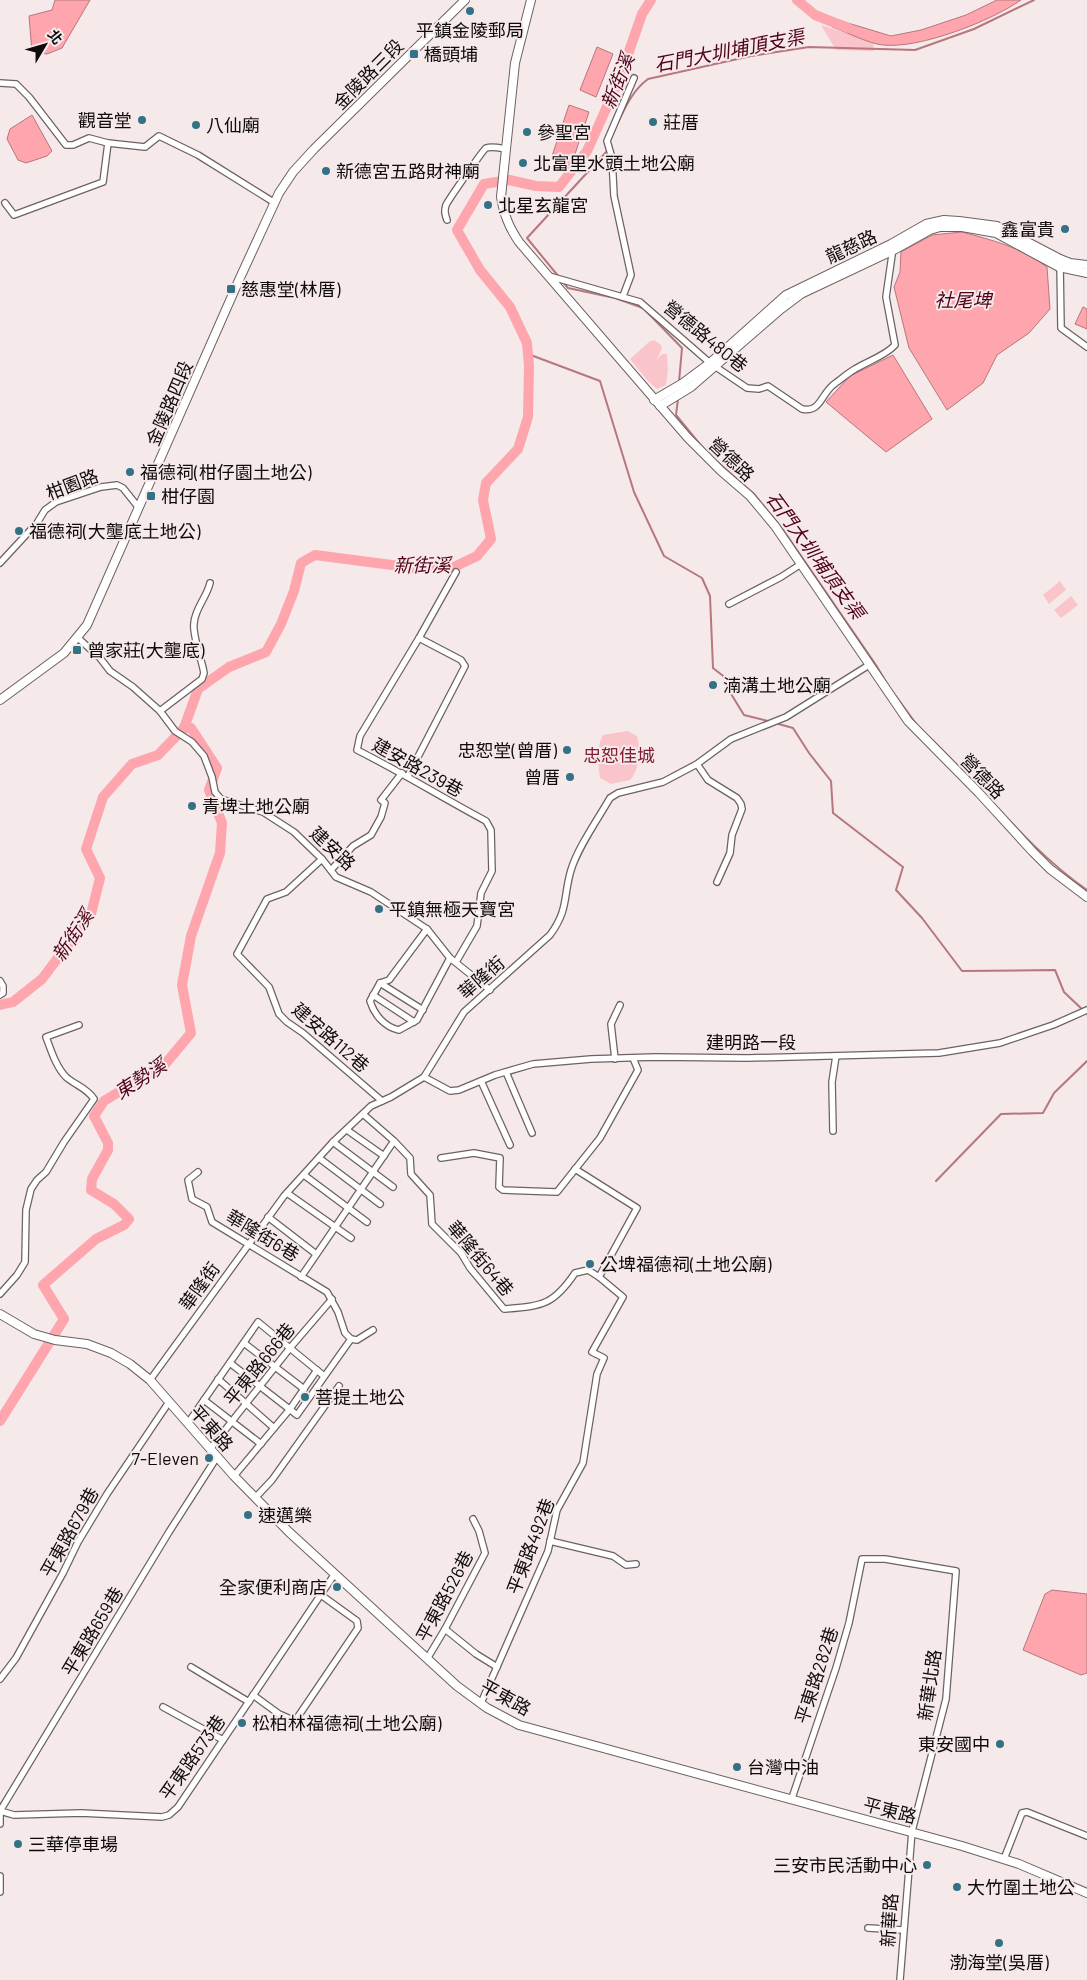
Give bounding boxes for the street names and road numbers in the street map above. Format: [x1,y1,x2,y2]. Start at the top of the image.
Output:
street label: 金陵路三段 [328,34,408,114]
street label: 龍慈路 [822,225,880,267]
street label: 營德路480巷 [660,296,752,376]
street label: 金陵路四段 [141,357,197,449]
street label: 營德路 [705,433,759,485]
street label: 柑園路 [43,464,101,504]
street label: 建安路239巷 [369,733,467,801]
street label: 營德路 [956,749,1010,803]
street label: 建安路 [306,822,360,874]
street label: 華隆街 [453,951,509,1003]
street label: 建安路112巷 [288,998,374,1076]
street label: 建明路一段 [706,1031,796,1053]
street label: 華隆街6巷 [222,1205,304,1265]
street label: 華隆街64巷 [443,1216,519,1300]
street label: 華隆街 [174,1258,224,1314]
street label: 平東路666巷 [219,1318,299,1410]
street label: 平東路 [186,1401,238,1455]
street label: 平東路679巷 [35,1483,103,1581]
street label: 平東路492巷 [502,1495,558,1597]
street label: 平東路526巷 [411,1547,477,1645]
street label: 平東路659巷 [57,1583,127,1679]
street label: 平東路282巷 [790,1624,842,1726]
street label: 新華北路 [913,1648,945,1722]
street label: 平東路 [477,1674,535,1720]
street label: 平東路573巷 [155,1710,229,1804]
street label: 平東路 [861,1792,919,1828]
street label: 新華路 [876,1892,902,1948]

